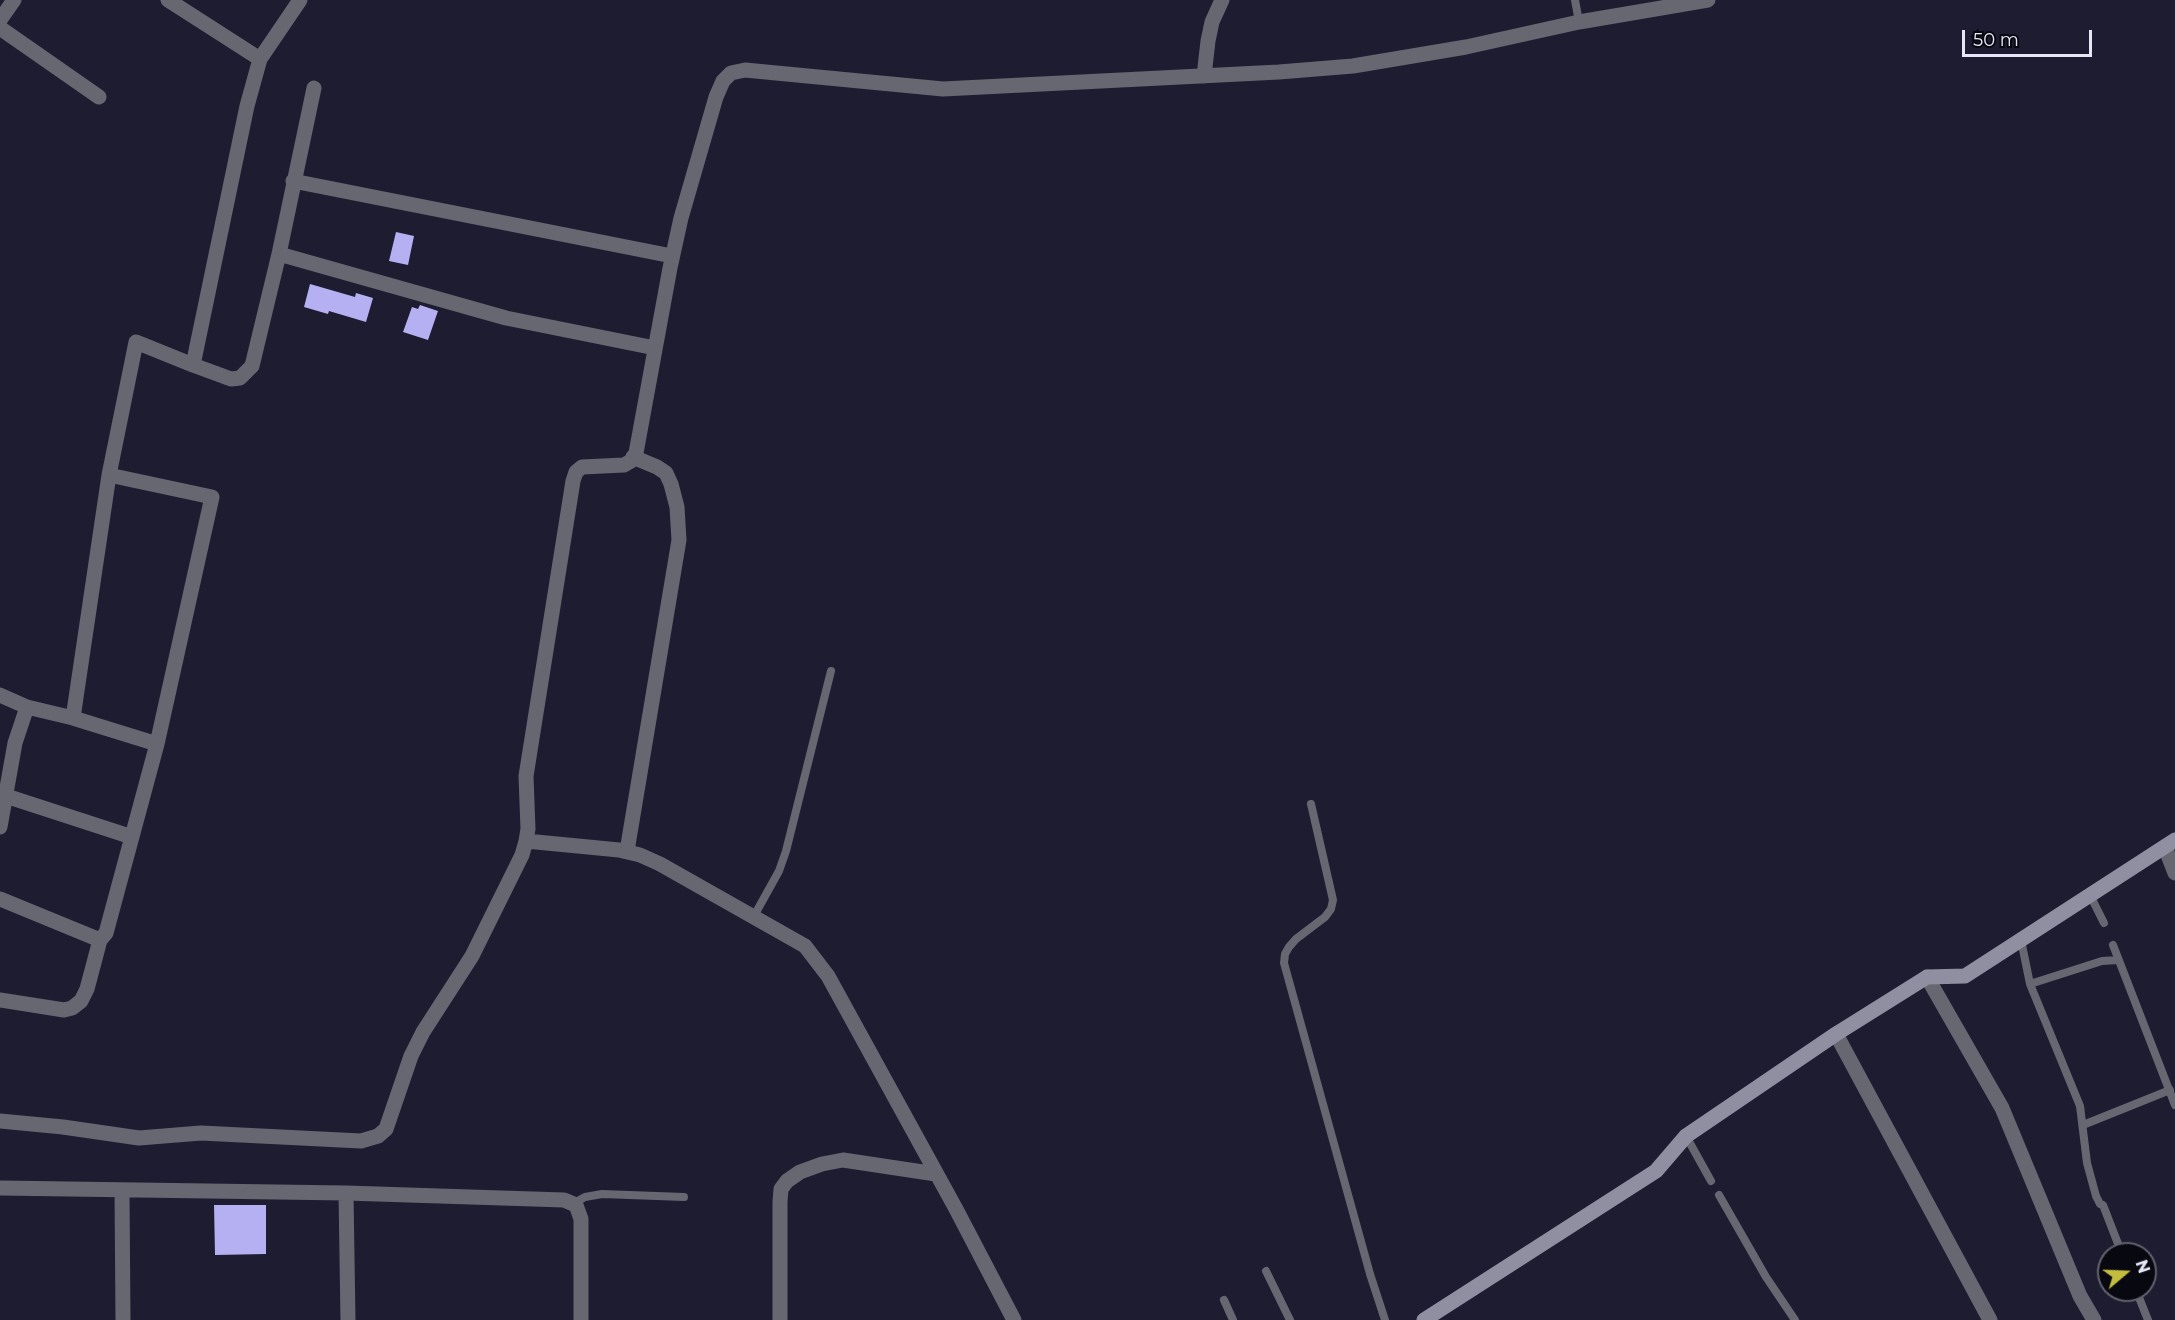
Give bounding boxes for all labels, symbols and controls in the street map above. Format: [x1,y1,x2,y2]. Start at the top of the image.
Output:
scale bar [1965,18,2096,56]
text: 50 m [1973,29,2019,51]
north arrow [2097,1242,2157,1302]
text: N [2132,1257,2154,1276]

